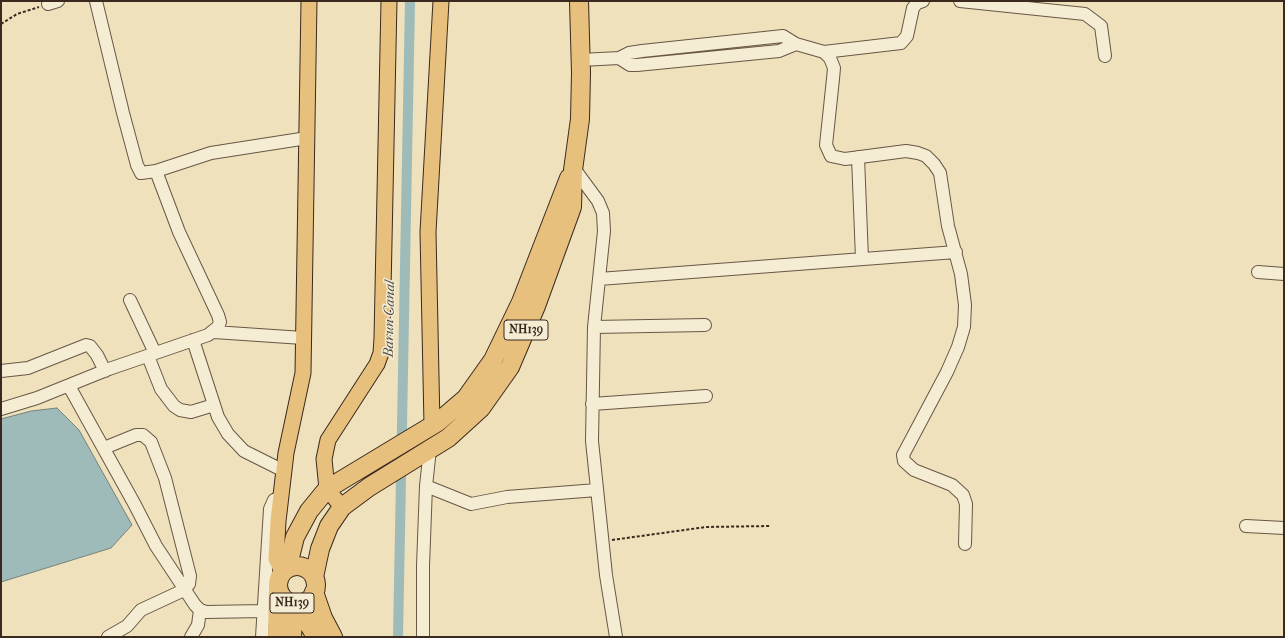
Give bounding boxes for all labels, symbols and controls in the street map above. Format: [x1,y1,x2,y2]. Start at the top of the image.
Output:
water label: Barun Canal [381,280,399,358]
road number: NH139 [504,320,548,340]
road number: NH139 [270,593,314,613]

